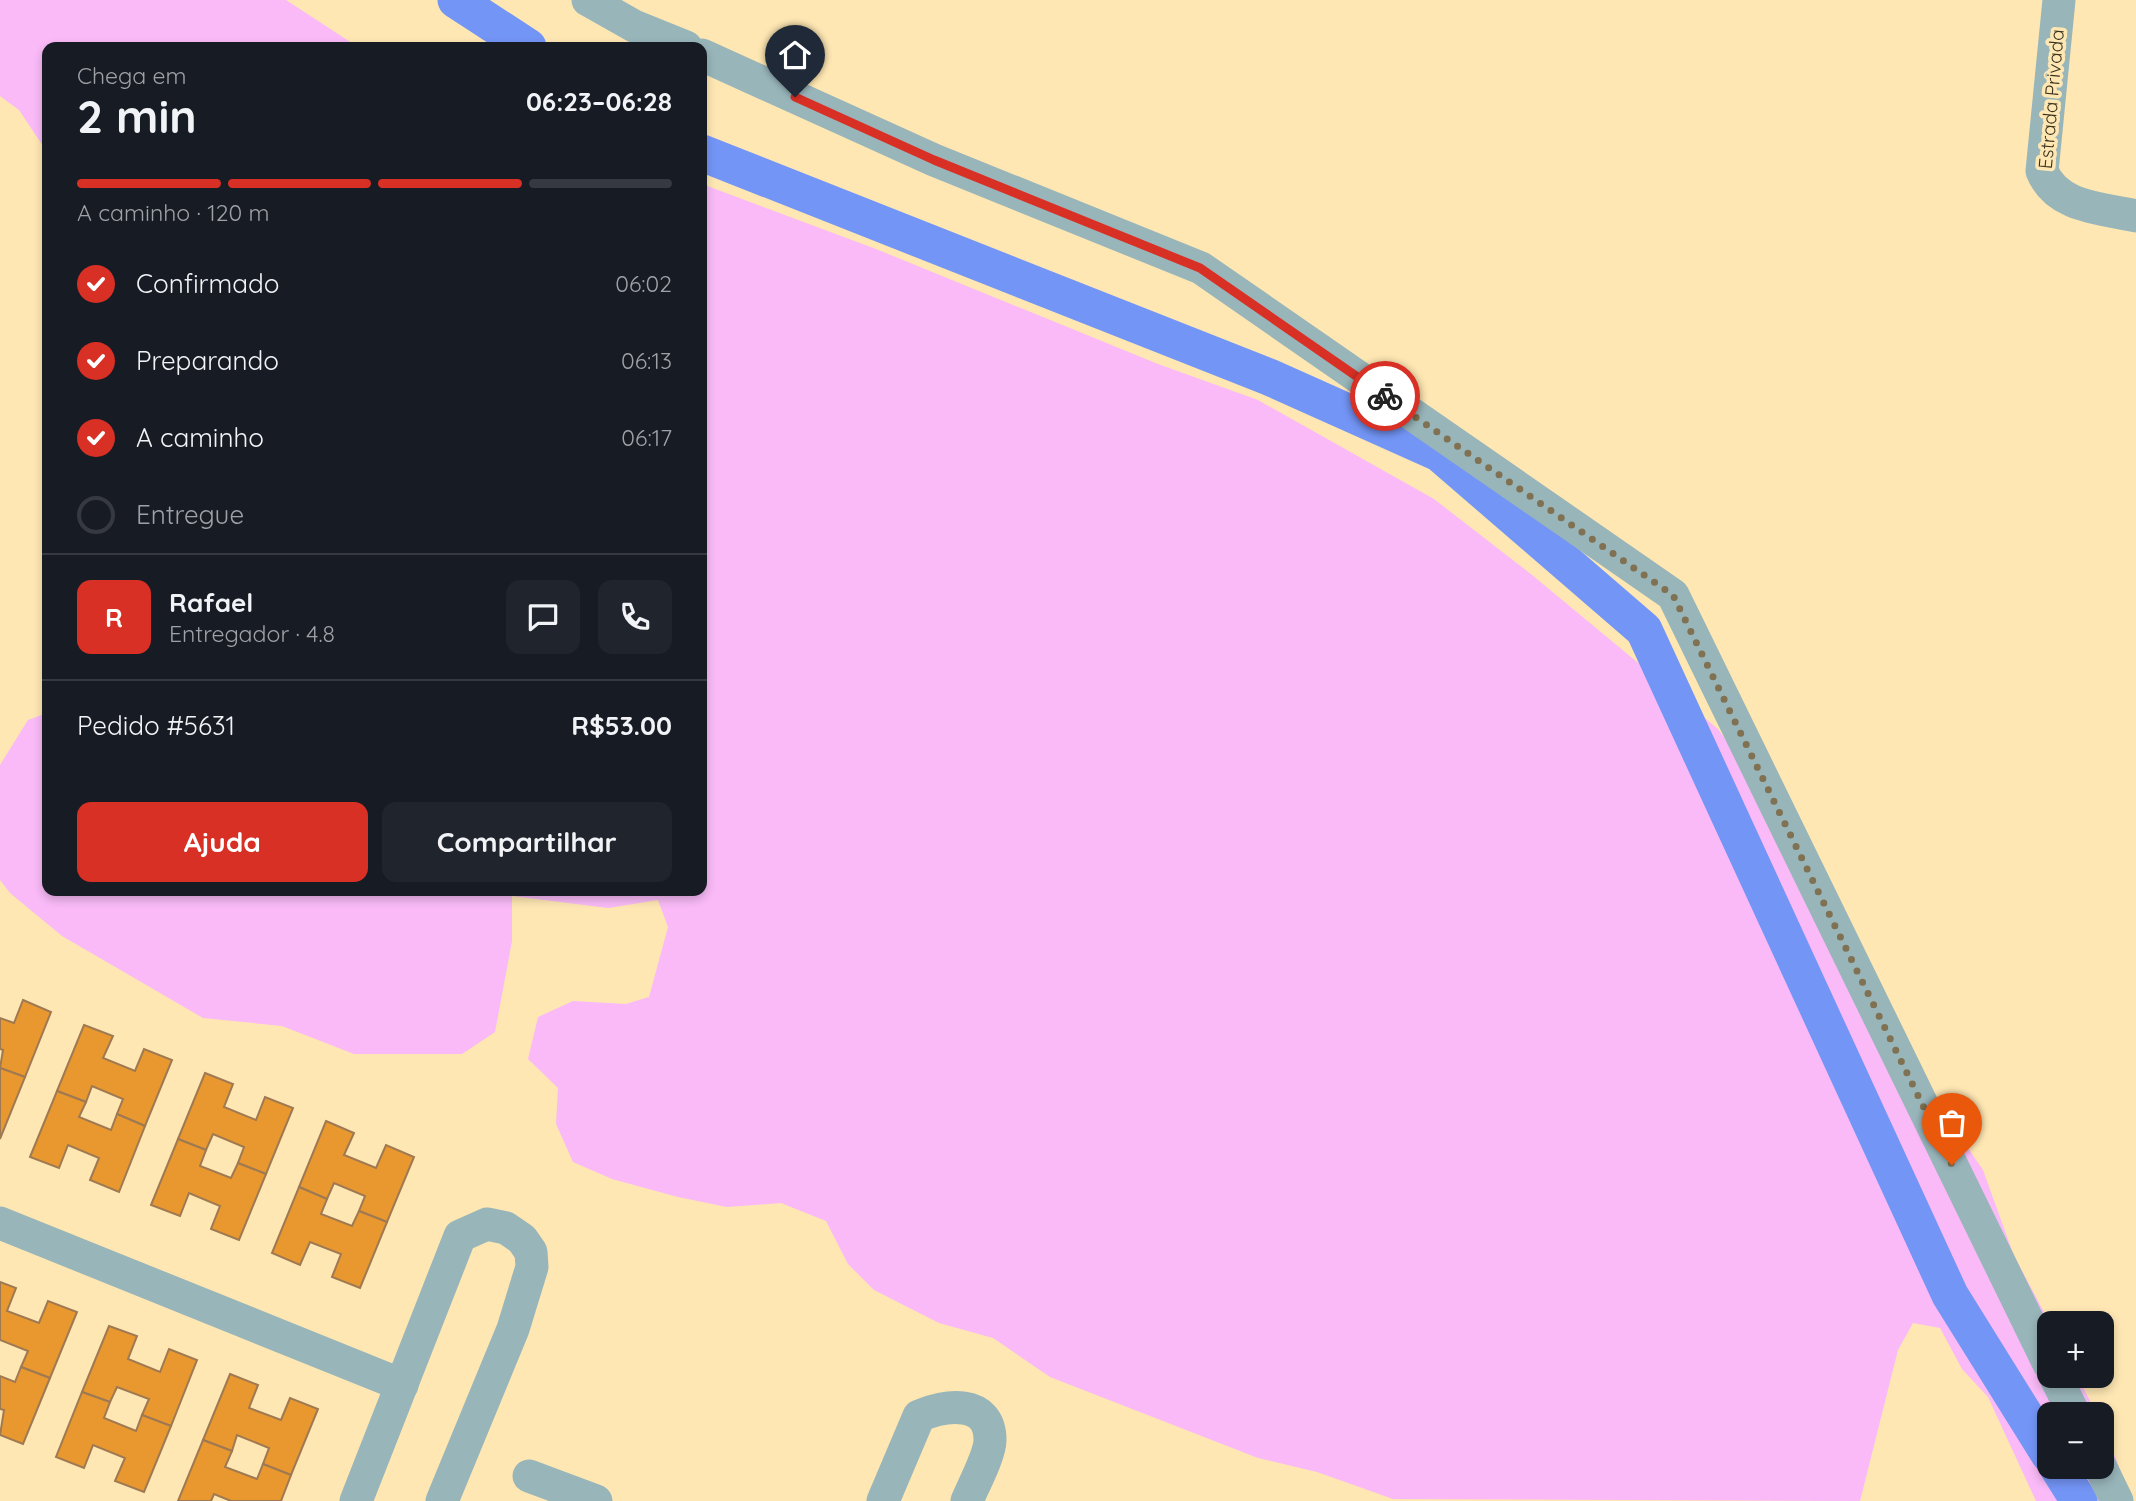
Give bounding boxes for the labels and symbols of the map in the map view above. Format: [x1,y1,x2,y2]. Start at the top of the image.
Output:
pin [765,25,825,97]
street label: Estrada Privada [2033,28,2069,170]
courier [1350,361,1420,431]
pin [1922,1093,1982,1165]

